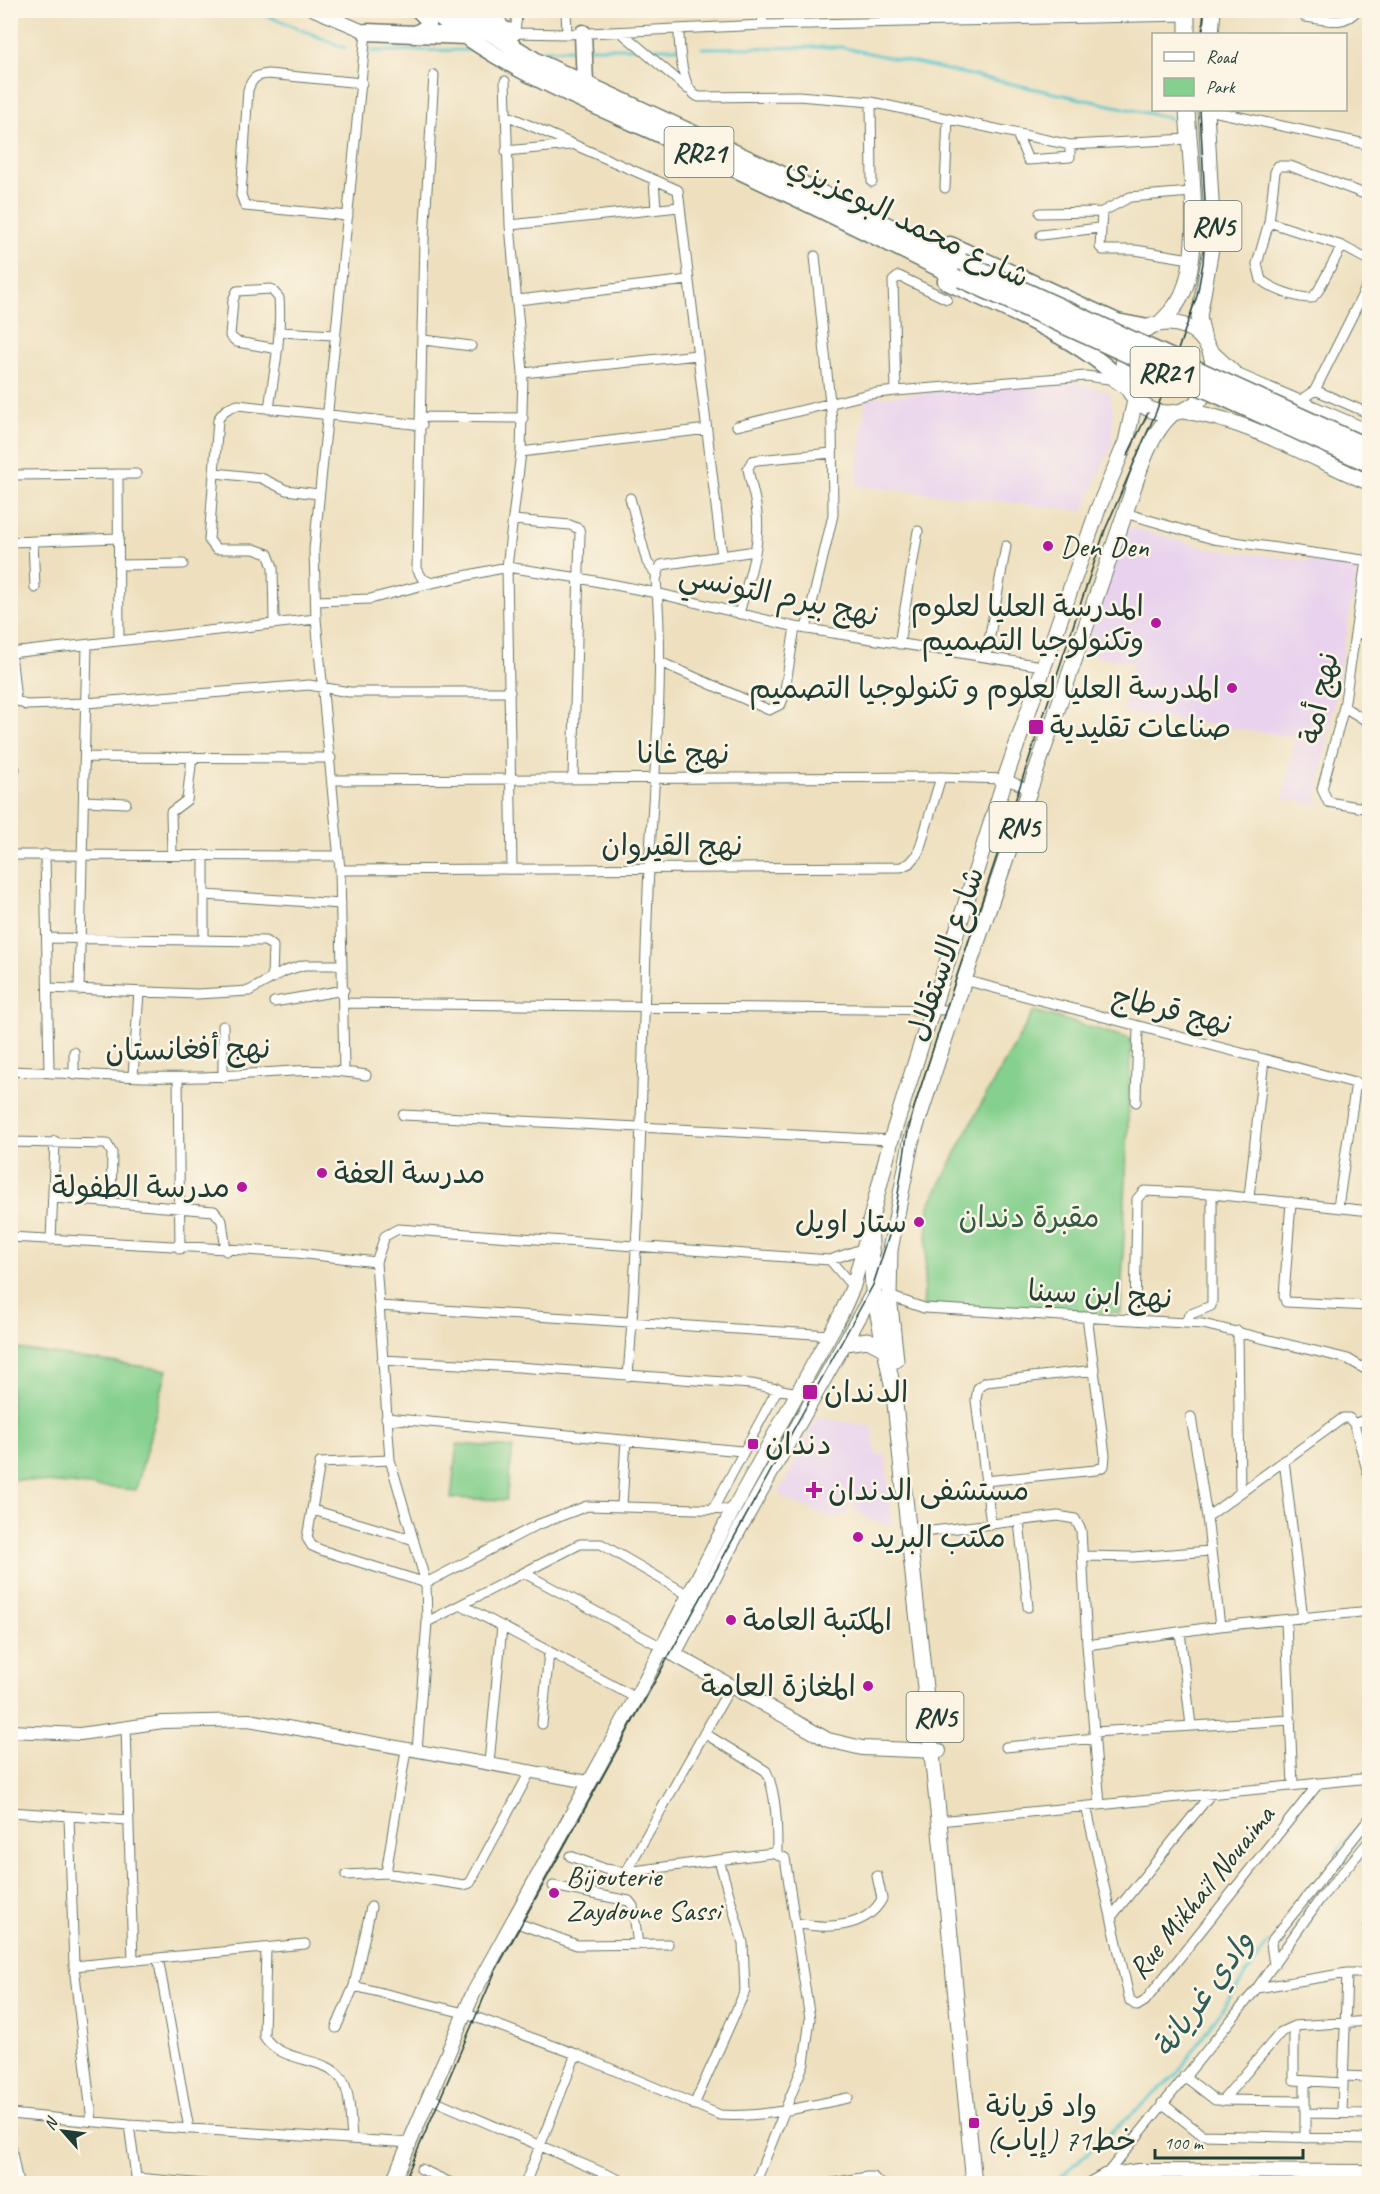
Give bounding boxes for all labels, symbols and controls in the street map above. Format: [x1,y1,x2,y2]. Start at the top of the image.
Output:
legend [1152,33,1347,111]
text: Road [1206,46,1239,68]
text: Park [1206,76,1236,98]
road number: RR21 [664,127,734,177]
street label: شارع محمد البوعزيزي [780,146,1035,298]
road number: RN5 [1184,201,1242,251]
road number: RR21 [1130,347,1200,397]
place label: Den Den [1060,527,1149,565]
marker: Den Den [1041,539,1055,553]
street label: نهج بيرم التونسي [674,555,882,641]
place label: المدرسة العليا لعلوم وتكنولوجيا التصميم [911,587,1144,662]
marker: المدرسة العليا لعلوم وتكنولوجيا التصميم [1149,616,1163,630]
street label: نهج أمة [1291,649,1348,747]
place label: المدرسة العليا لعلوم و تكنولوجيا التصميم [749,669,1220,710]
marker: المدرسة العليا لعلوم و تكنولوجيا التصميم [1225,681,1239,695]
place label: صناعات تقليدية [1050,708,1231,746]
marker: صناعات تقليدية [1027,718,1045,736]
street label: نهج غانا [636,734,730,773]
road number: RN5 [990,802,1046,852]
street label: نهج القيروان [601,826,743,865]
street label: شارع الاستقلال [897,862,994,1047]
street label: نهج قرطاج [1108,977,1236,1044]
street label: نهج أفغانستان [105,1029,271,1070]
place label: مدرسة العفة [334,1154,485,1192]
marker: مدرسة العفة [315,1166,329,1180]
place label: مدرسة الطفولة [52,1168,230,1206]
marker: مدرسة الطفولة [235,1180,249,1194]
park label: مقبرة دندان [958,1198,1100,1236]
place label: ستار اويل [795,1203,907,1241]
marker: ستار اويل [912,1215,926,1229]
street label: نهج ابن سينا [1027,1271,1173,1318]
place label: الدندان [824,1373,908,1411]
marker: الدندان [801,1383,819,1401]
place label: دندان [765,1425,832,1463]
marker: دندان [746,1437,760,1451]
place label: مستشفى الدندان [828,1471,1029,1509]
marker: مستشفى الدندان [805,1481,823,1499]
place label: مكتب البريد [870,1518,1006,1556]
marker: مكتب البريد [851,1530,865,1544]
place label: المكتبة العامة [743,1601,892,1639]
marker: المكتبة العامة [724,1613,738,1627]
place label: المغازة العامة [701,1667,856,1705]
marker: المغازة العامة [861,1679,875,1693]
road number: RN5 [906,1692,964,1742]
street label: Rue Mikhaïl Nouaima [1119,1796,1284,1987]
place label: Bijouterie Zaydoune Sassi [566,1857,724,1929]
marker: Bijouterie Zaydoune Sassi [547,1886,561,1900]
water label: وادي غريانة [1143,1922,1265,2067]
place label: واد قريانة خط71 (إياب) [986,2087,1136,2159]
north arrow [33,2101,93,2161]
text: N [39,2113,63,2133]
marker: واد قريانة خط71 (إياب) [967,2116,981,2130]
scale bar [1155,2122,1304,2160]
text: 100 m [1164,2132,1205,2154]

